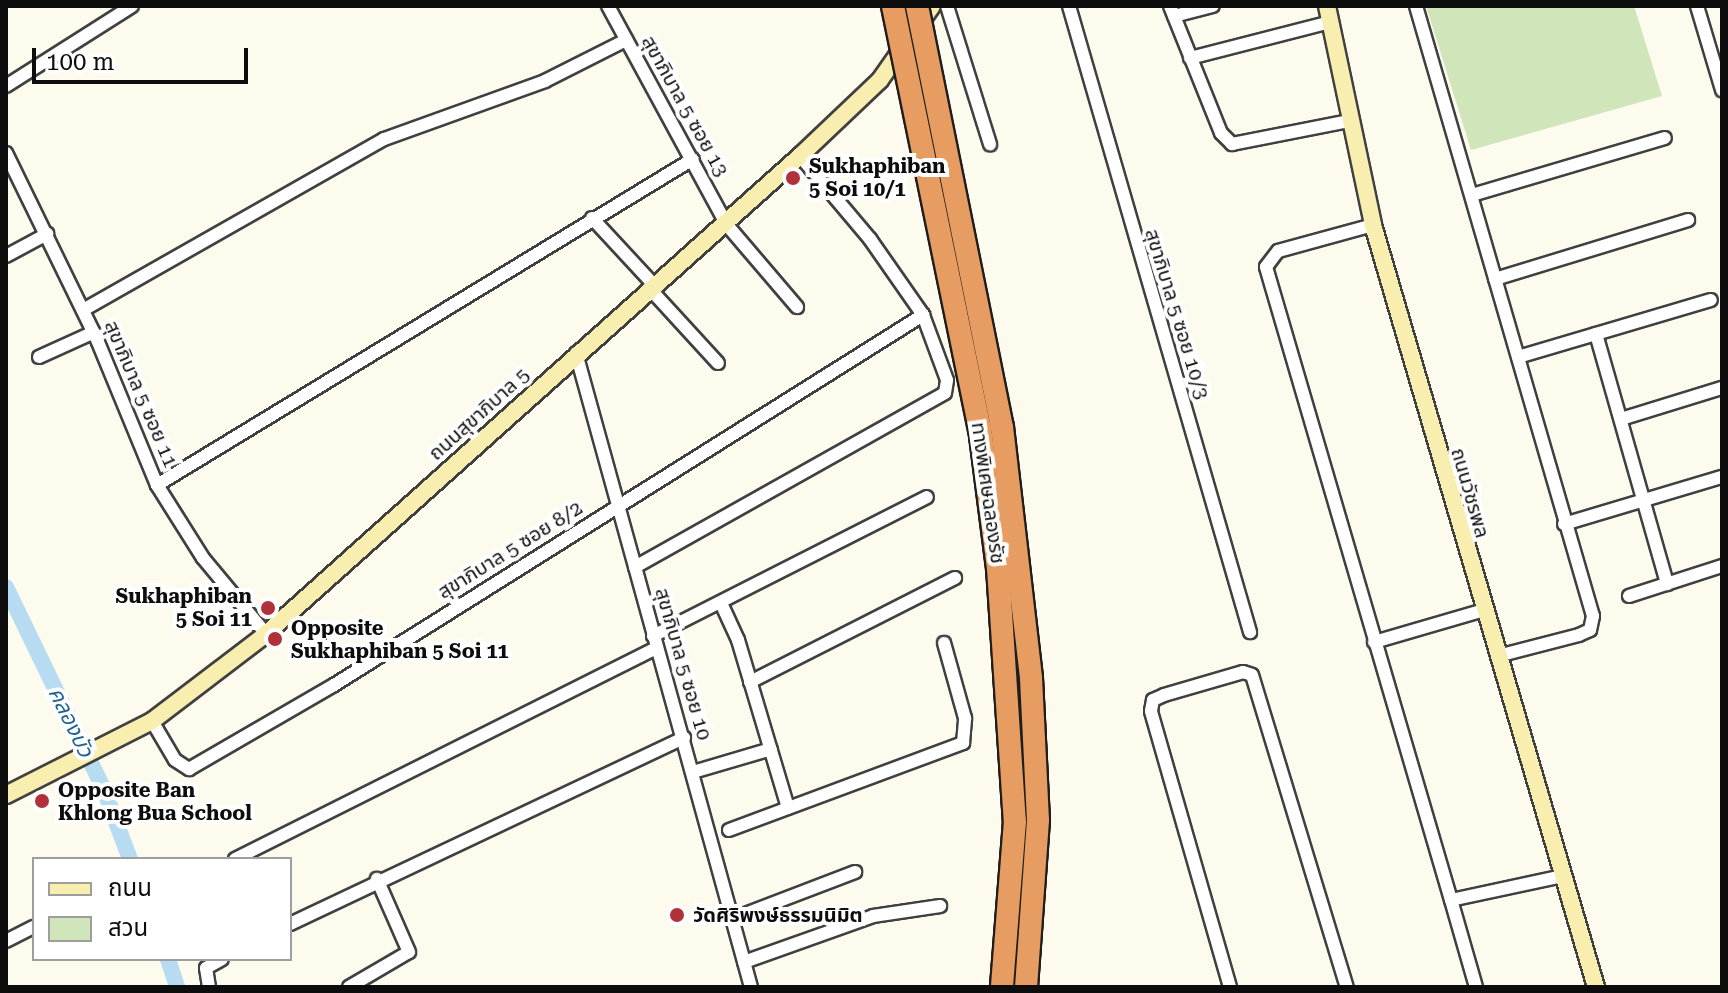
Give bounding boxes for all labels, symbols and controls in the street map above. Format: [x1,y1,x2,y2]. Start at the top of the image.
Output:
street label: สุขาภิบาล 5 ซอย 13 [636,31,734,181]
scale bar [36,32,252,82]
text: 100 m [46,48,114,76]
place label: Sukhaphiban 5 Soi 10/1 [809,154,945,201]
marker: Sukhaphiban 5 Soi 10/1 [784,169,802,187]
street label: สุขาภิบาล 5 ซอย 10/3 [1140,226,1214,402]
street label: สุขาภิบาล 5 ซอย 11 [99,317,183,471]
street label: ถนนสุขาภิบาล 5 [424,363,534,465]
street label: ทางพิเศษฉลองรัช [966,421,1010,565]
street label: ถนนวัชรพล [1446,445,1494,541]
street label: สุขาภิบาล 5 ซอย 8/2 [433,496,587,604]
place label: Sukhaphiban 5 Soi 11 [116,584,252,631]
street label: สุขาภิบาล 5 ซอย 10 [650,585,716,743]
marker: Sukhaphiban 5 Soi 11 [259,599,277,617]
place label: Opposite Sukhaphiban 5 Soi 11 [291,616,509,663]
marker: Opposite Sukhaphiban 5 Soi 11 [266,630,284,648]
water label: คลองบัว [43,683,99,761]
place label: Opposite Ban Khlong Bua School [58,778,252,825]
marker: Opposite Ban Khlong Bua School [33,792,51,810]
legend [32,857,292,961]
text: ถนน [108,874,152,902]
place label: วัดศิริพงษ์ธรรมนิมิต [693,903,863,927]
marker: วัดศิริพงษ์ธรรมนิมิต [668,906,686,924]
text: สวน [108,914,148,942]

